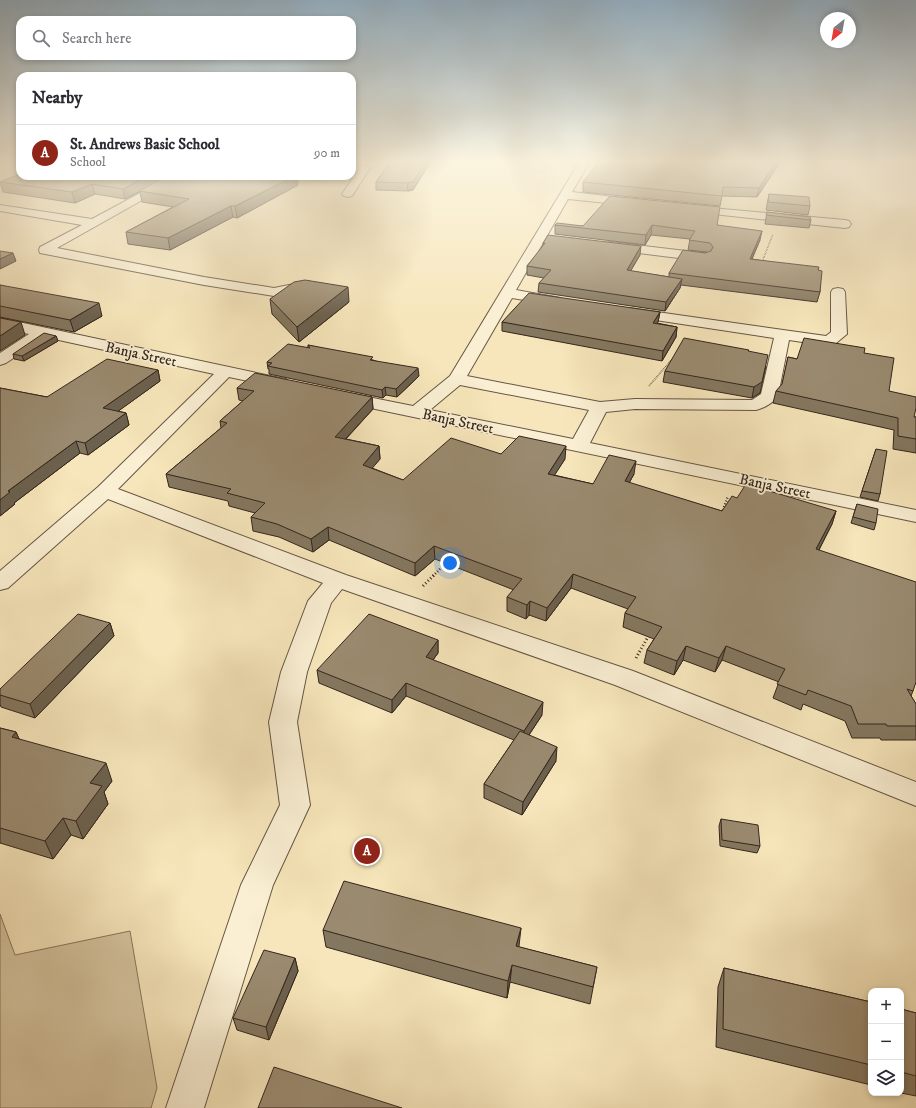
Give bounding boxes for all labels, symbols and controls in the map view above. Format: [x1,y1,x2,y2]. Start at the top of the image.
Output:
north arrow [820,12,856,48]
search box [16,16,356,60]
icon: search [30,27,52,49]
text: Search here [62,29,131,48]
text: Nearby [32,87,82,109]
text: St. Andrews Basic School [70,135,219,154]
text: A [41,145,49,161]
text: 90 m [314,145,340,161]
text: School [70,154,106,170]
street label: Banja Street [104,338,178,371]
street label: Banja Street [421,405,495,438]
street label: Banja Street [738,470,812,503]
your location [440,553,460,573]
pin: A [354,836,380,866]
map controls [868,988,904,1096]
button: + [868,988,904,1024]
button: − [868,1024,904,1060]
button: layers [868,1060,904,1096]

